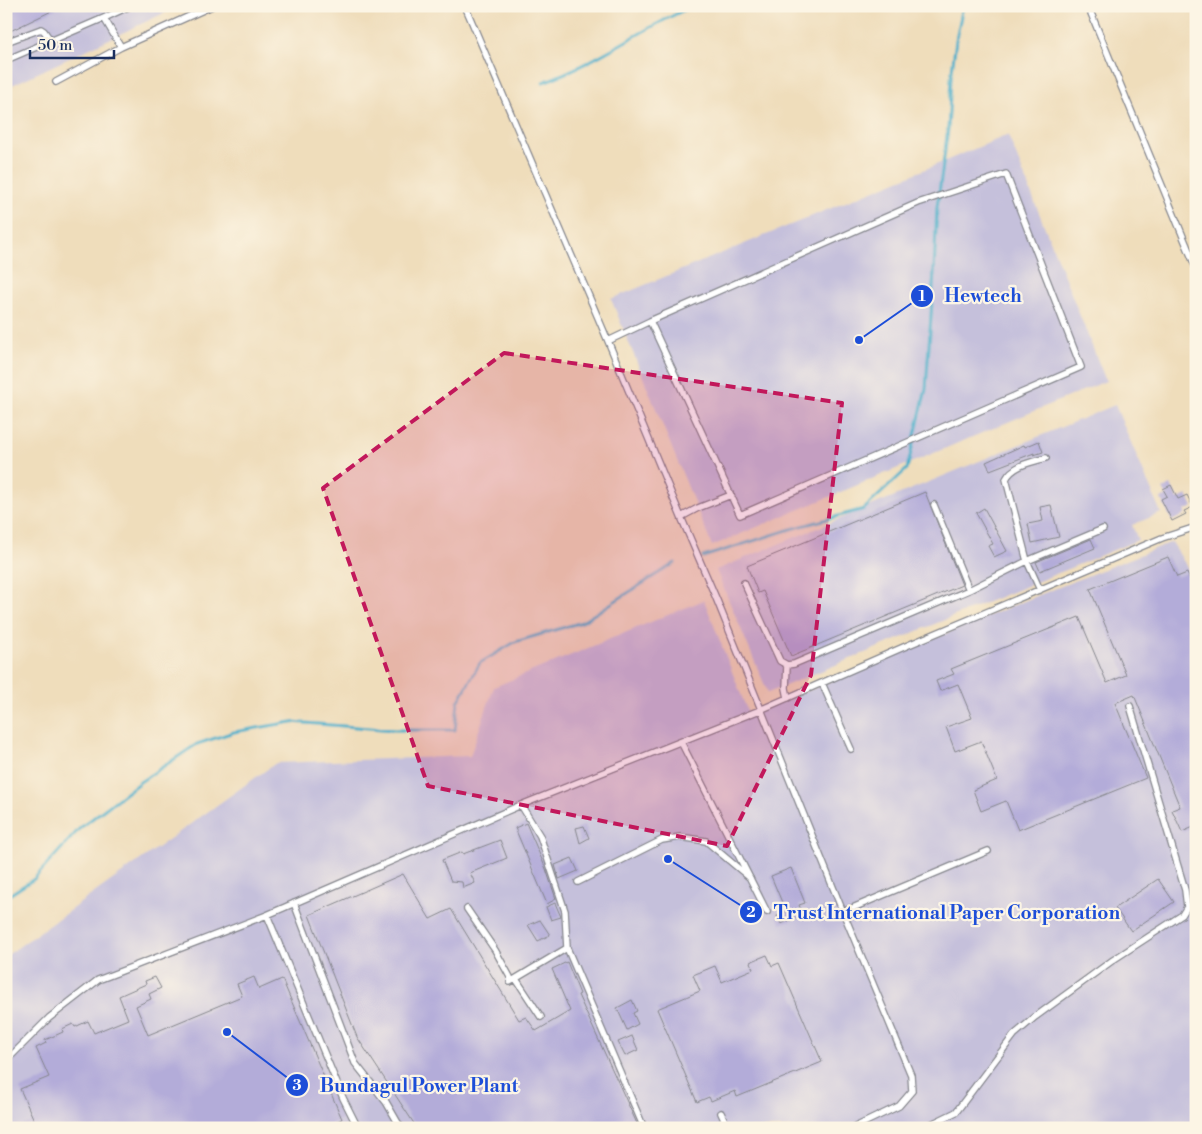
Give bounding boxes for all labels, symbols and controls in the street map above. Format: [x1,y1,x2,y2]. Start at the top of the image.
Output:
scale bar [30,28,114,60]
text: 50 m [38,36,72,55]
callout: Hewtech [909,279,1032,313]
text: Hewtech [944,284,1022,308]
text: 1 [918,287,926,306]
callout: Trust International Paper Corporation [738,895,1130,929]
text: Trust International Paper Corporation [774,901,1120,925]
text: 2 [746,903,756,922]
callout: Bundagul Power Plant [284,1068,528,1102]
text: Bundagul Power Plant [320,1074,519,1098]
text: 3 [292,1076,302,1095]

